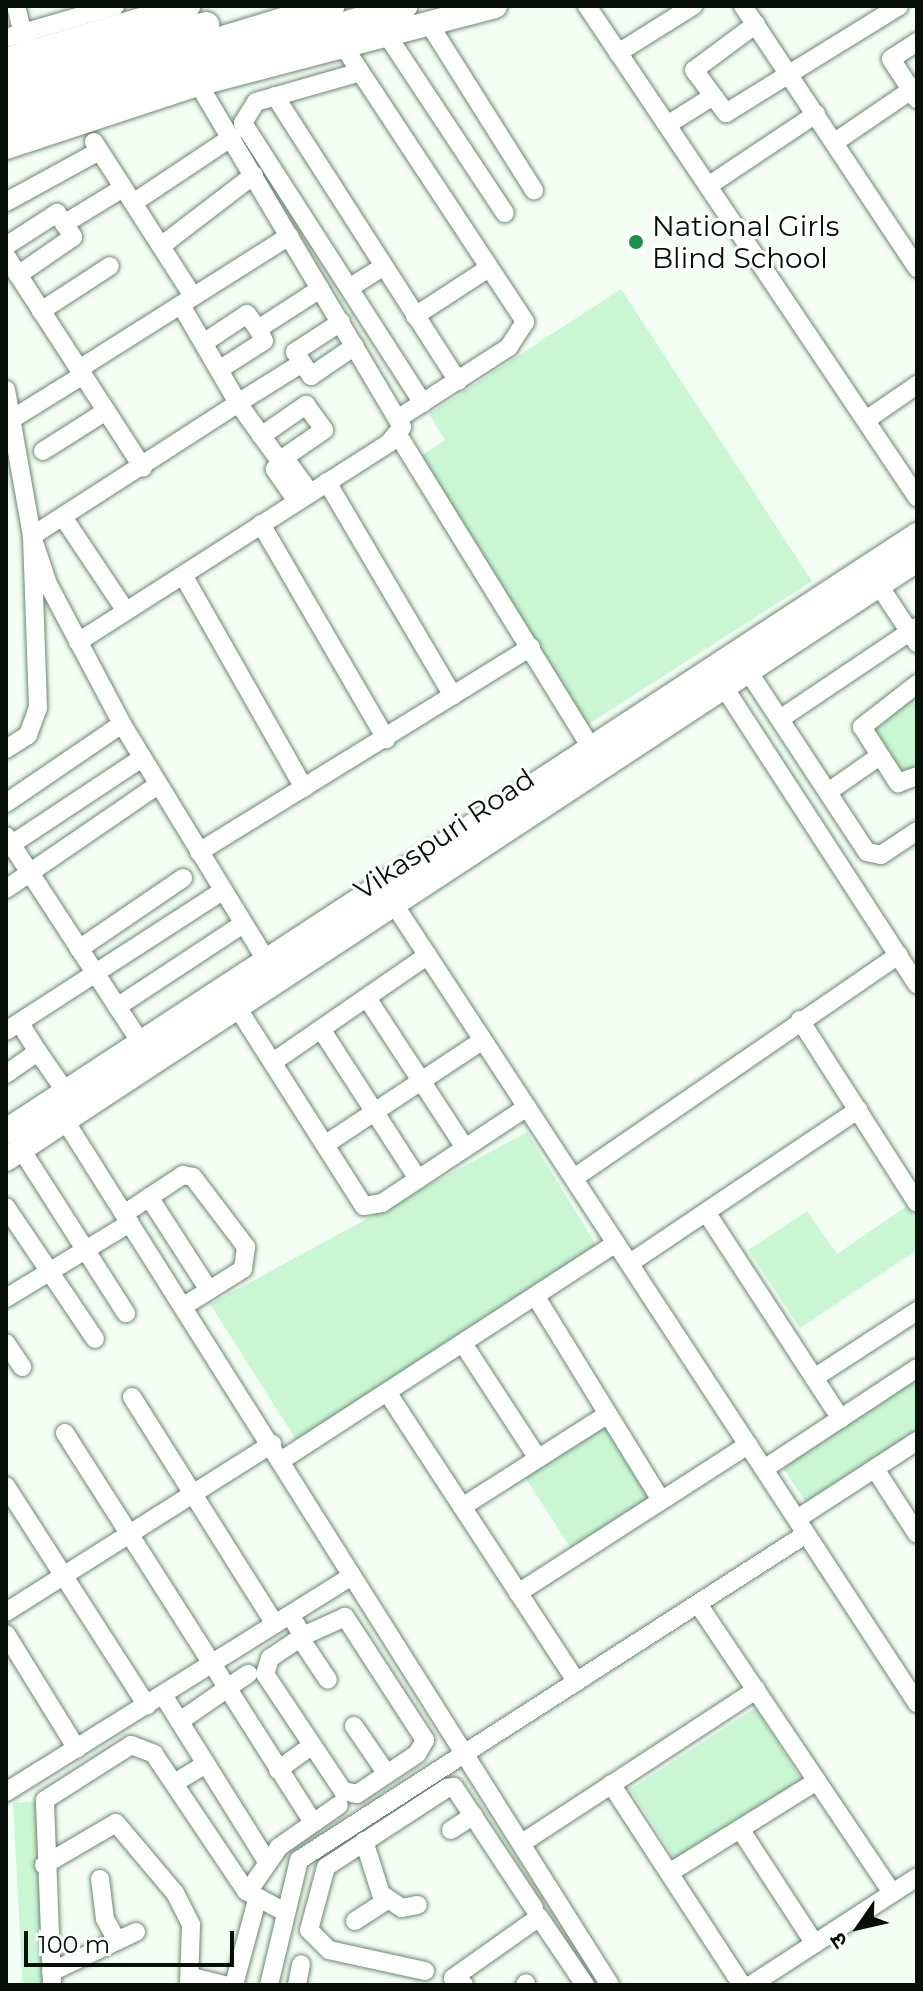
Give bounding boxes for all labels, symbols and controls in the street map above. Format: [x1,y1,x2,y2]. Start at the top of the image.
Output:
place label: National Girls Blind School [652,209,839,275]
marker: National Girls Blind School [627,233,645,251]
street label: Vikaspuri Road [348,761,540,907]
north arrow [819,1887,899,1967]
scale bar [28,1915,238,1965]
text: उ [824,1928,853,1954]
text: 100 m [38,1930,110,1959]

